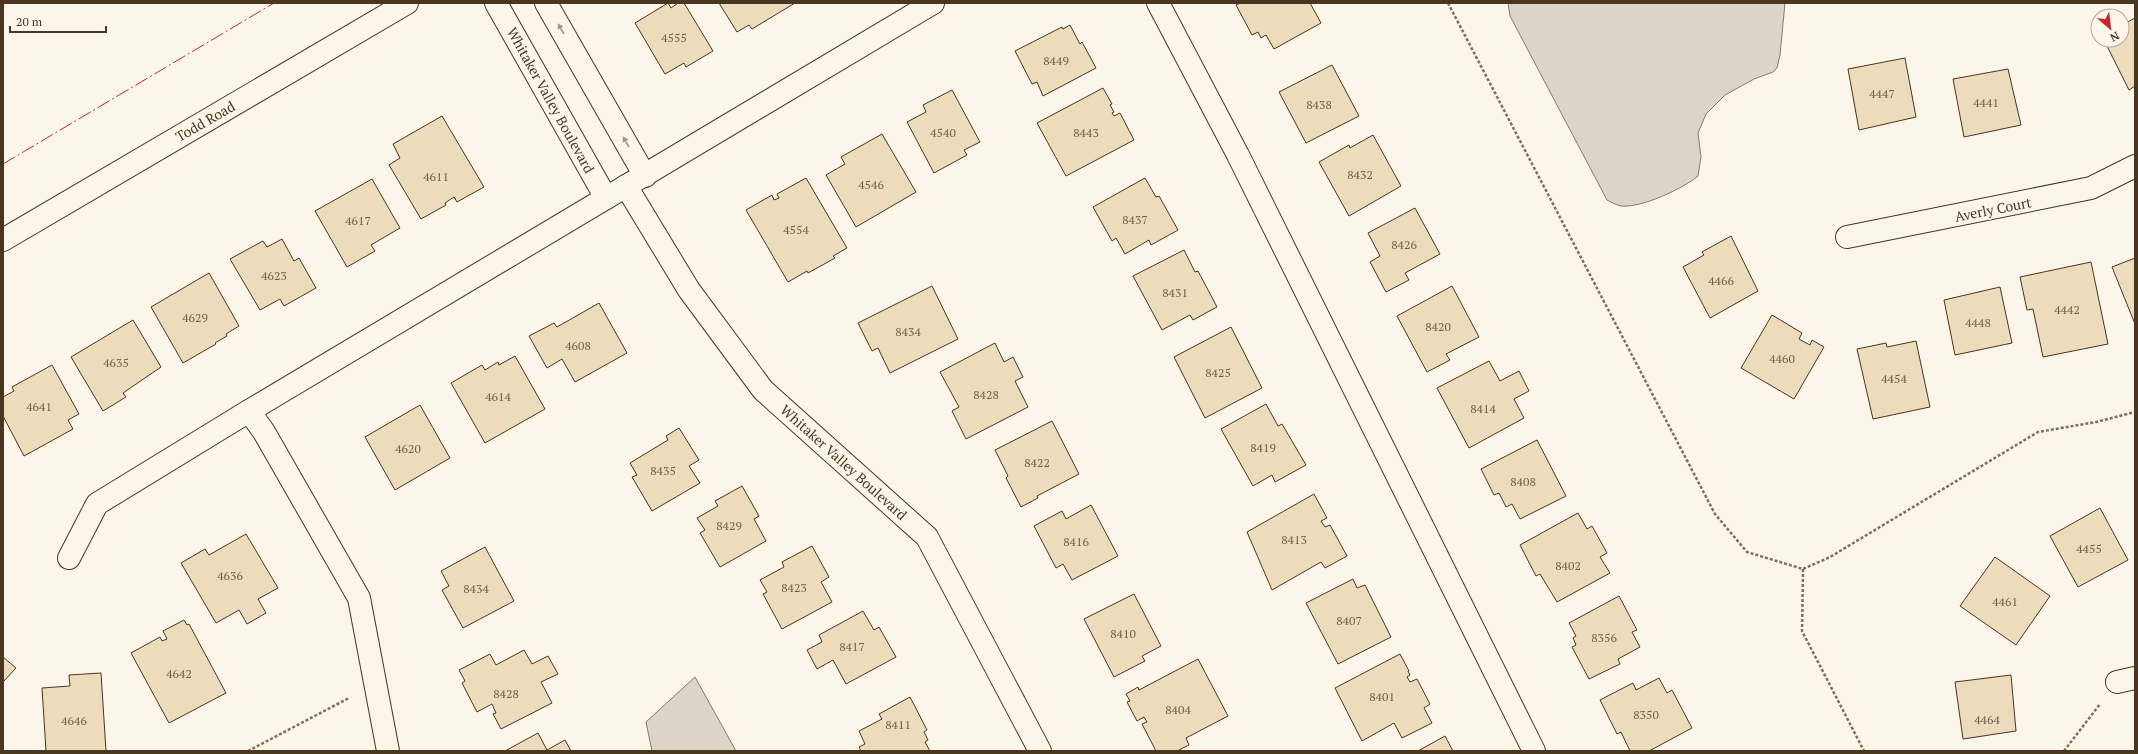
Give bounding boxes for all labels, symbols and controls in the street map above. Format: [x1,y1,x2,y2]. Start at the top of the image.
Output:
scale bar [10,8,106,34]
north arrow [2090,8,2130,48]
text: 20 m [16,14,43,29]
one-way arrow [558,23,565,35]
street label: Whitaker Valley Boulevard [503,24,599,177]
text: N [2107,29,2122,45]
house number: 4555 [661,30,687,45]
house number: 8449 [1043,53,1069,68]
house number: 4447 [1869,86,1895,101]
house number: 4441 [1973,95,1999,110]
street label: Todd Road [172,96,238,146]
house number: 8438 [1306,97,1332,112]
house number: 4540 [930,125,956,140]
house number: 8443 [1073,125,1099,140]
one-way arrow [623,136,630,148]
house number: 8432 [1347,167,1373,182]
house number: 4611 [423,169,449,184]
house number: 4546 [858,177,884,192]
street label: Averly Court [1953,192,2034,226]
house number: 8437 [1122,212,1148,227]
house number: 4617 [345,213,371,228]
house number: 4554 [783,222,809,237]
house number: 8426 [1391,237,1417,252]
house number: 4623 [261,268,287,283]
house number: 4466 [1708,273,1734,288]
house number: 8431 [1162,285,1188,300]
house number: 4442 [2054,302,2080,317]
house number: 4629 [182,310,208,325]
house number: 4448 [1965,315,1991,330]
house number: 8420 [1425,319,1451,334]
house number: 8434 [895,324,921,339]
house number: 4608 [565,338,591,353]
house number: 4460 [1769,351,1795,366]
house number: 4635 [103,355,129,370]
house number: 8425 [1205,365,1231,380]
house number: 4454 [1881,371,1907,386]
house number: 8428 [973,387,999,402]
house number: 4614 [485,389,511,404]
house number: 4641 [26,399,52,414]
street label: Whitaker Valley Boulevard [777,400,912,524]
house number: 8414 [1470,401,1496,416]
house number: 8419 [1250,440,1276,455]
house number: 4620 [395,441,421,456]
house number: 8422 [1024,455,1050,470]
house number: 8435 [650,463,676,478]
house number: 8408 [1510,474,1536,489]
house number: 8429 [716,518,742,533]
house number: 8413 [1281,532,1307,547]
house number: 8416 [1063,534,1089,549]
house number: 4455 [2076,541,2102,556]
house number: 8402 [1555,558,1581,573]
house number: 4636 [217,568,243,583]
house number: 8423 [781,580,807,595]
house number: 8434 [463,581,489,596]
house number: 4461 [1992,594,2018,609]
house number: 8407 [1336,613,1362,628]
house number: 8410 [1110,626,1136,641]
house number: 8356 [1591,630,1617,645]
house number: 8417 [839,639,865,654]
house number: 4642 [166,666,192,681]
house number: 8428 [493,686,519,701]
house number: 8401 [1369,689,1395,704]
house number: 8404 [1165,702,1191,717]
house number: 8350 [1633,707,1659,722]
house number: 4464 [1974,712,2000,727]
house number: 4646 [61,713,87,728]
house number: 8411 [885,717,911,732]

